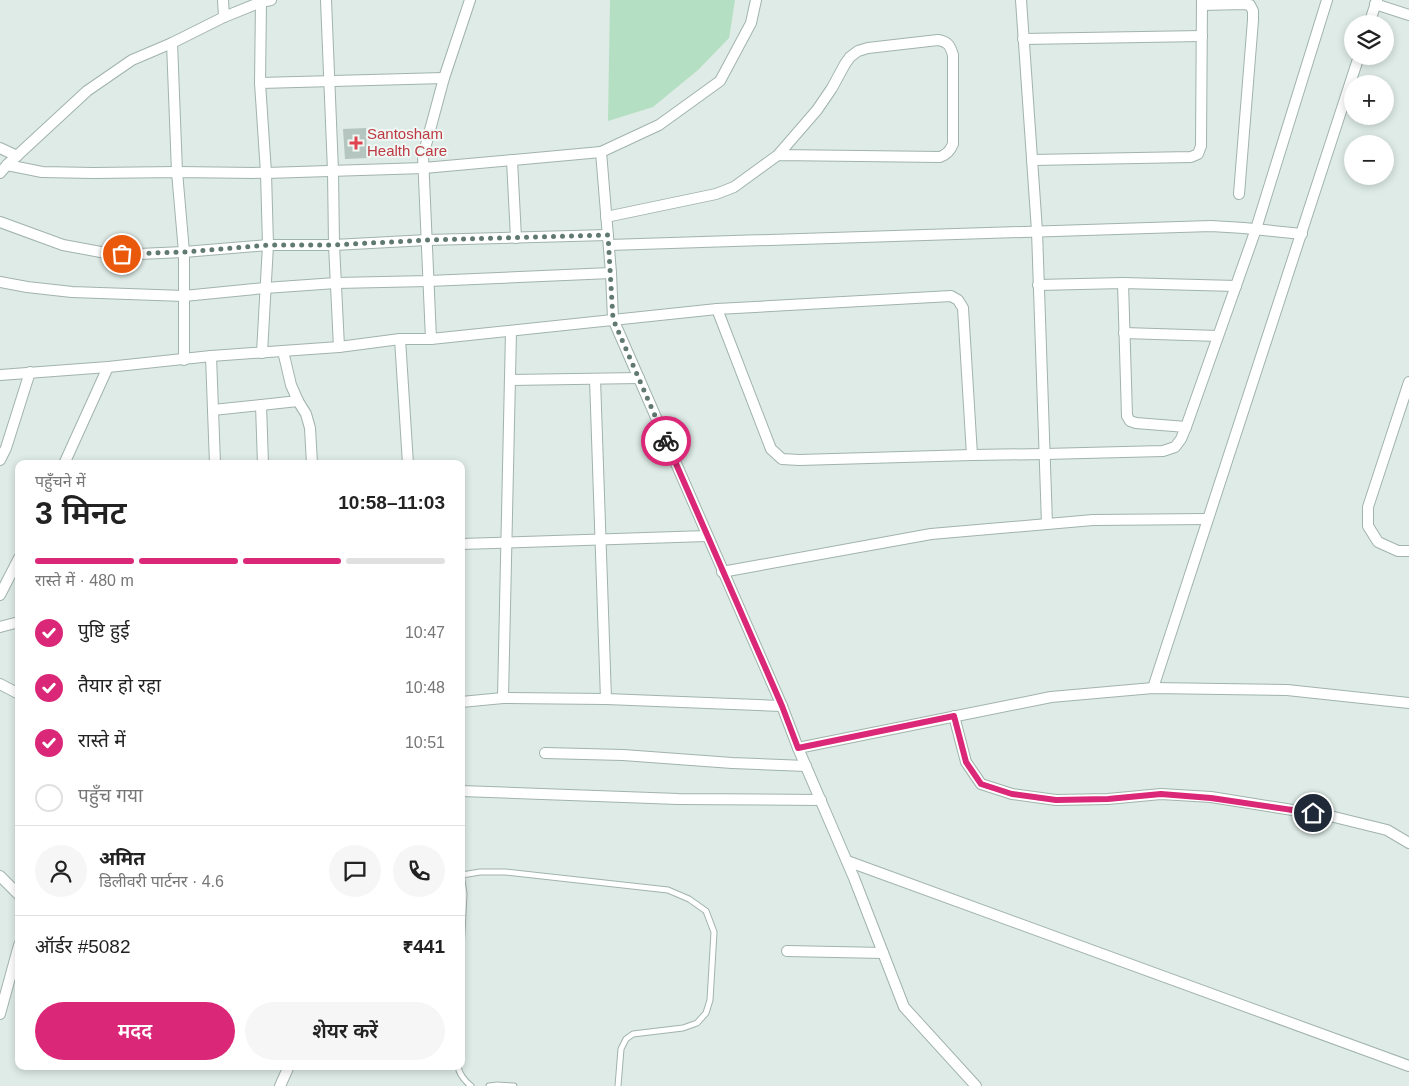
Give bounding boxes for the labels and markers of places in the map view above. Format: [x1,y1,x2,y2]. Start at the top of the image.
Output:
place label: Santosham Health Care [367,125,447,159]
marker: Santosham Health Care [349,136,363,150]
pin [101,233,143,275]
pin [1292,792,1334,834]

